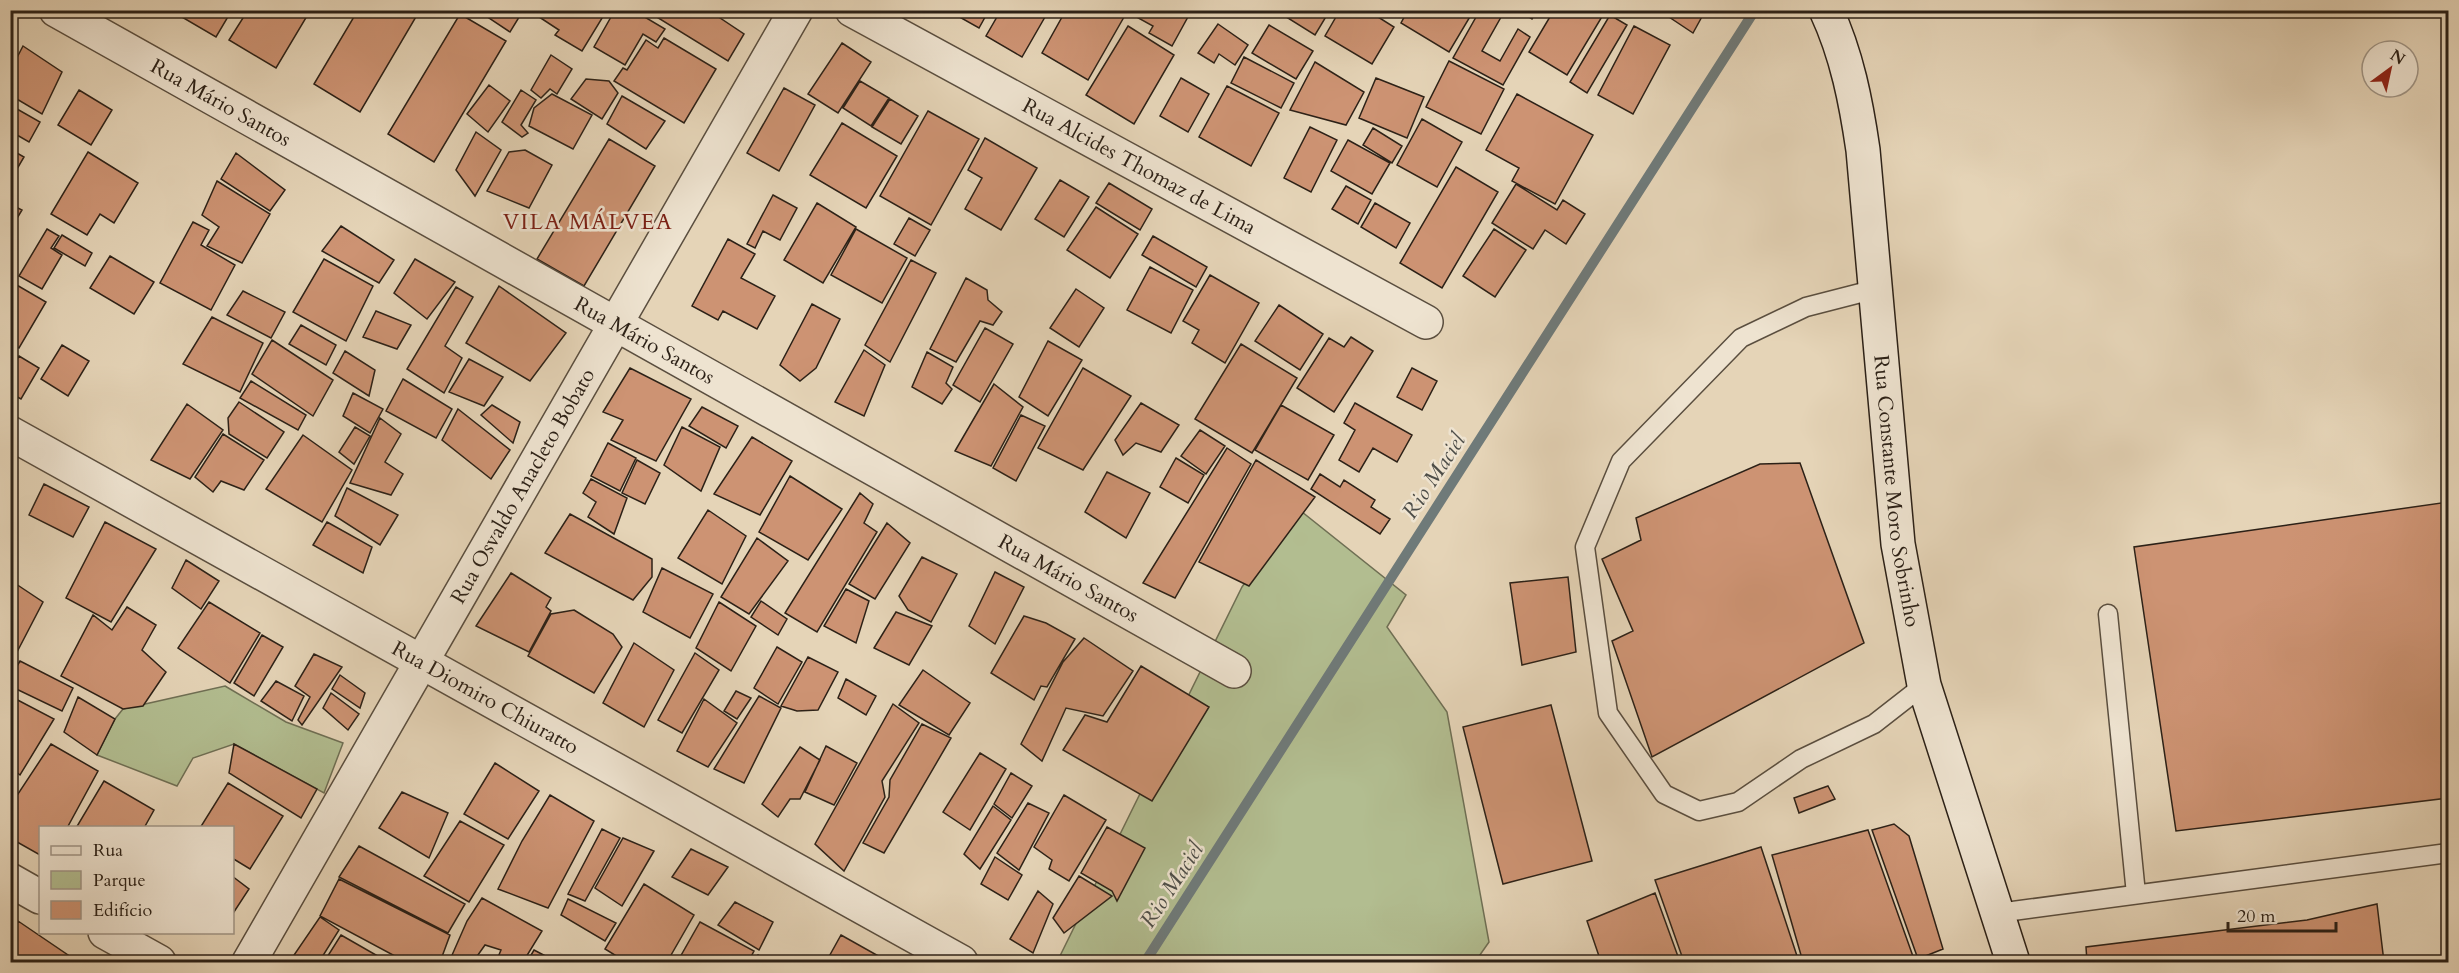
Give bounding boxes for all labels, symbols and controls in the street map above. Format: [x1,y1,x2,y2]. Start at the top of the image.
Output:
north arrow [2360,39,2420,99]
text: N [2386,44,2410,70]
street label: Rua Mário Santos [145,51,296,154]
street label: Rua Alcides Thomaz de Lima [1017,91,1261,241]
district label: VILA MÁLVEA [503,207,673,237]
street label: Rua Mário Santos [569,289,720,391]
street label: Rua Constante Moro Sobrinho [1867,354,1928,629]
street label: Rua Osvaldo Anacleto Bobato [443,363,602,609]
water label: Rio Maciel [1395,427,1473,525]
street label: Rua Mário Santos [993,527,1144,629]
street label: Rua Diomiro Chiuratto [387,634,584,761]
legend [39,826,234,934]
water label: Rio Maciel [1133,836,1211,934]
text: Rua [93,838,123,863]
text: Parque [93,868,146,893]
scale bar [2228,895,2336,933]
text: Edifício [93,898,153,923]
text: 20 m [2237,904,2276,929]

